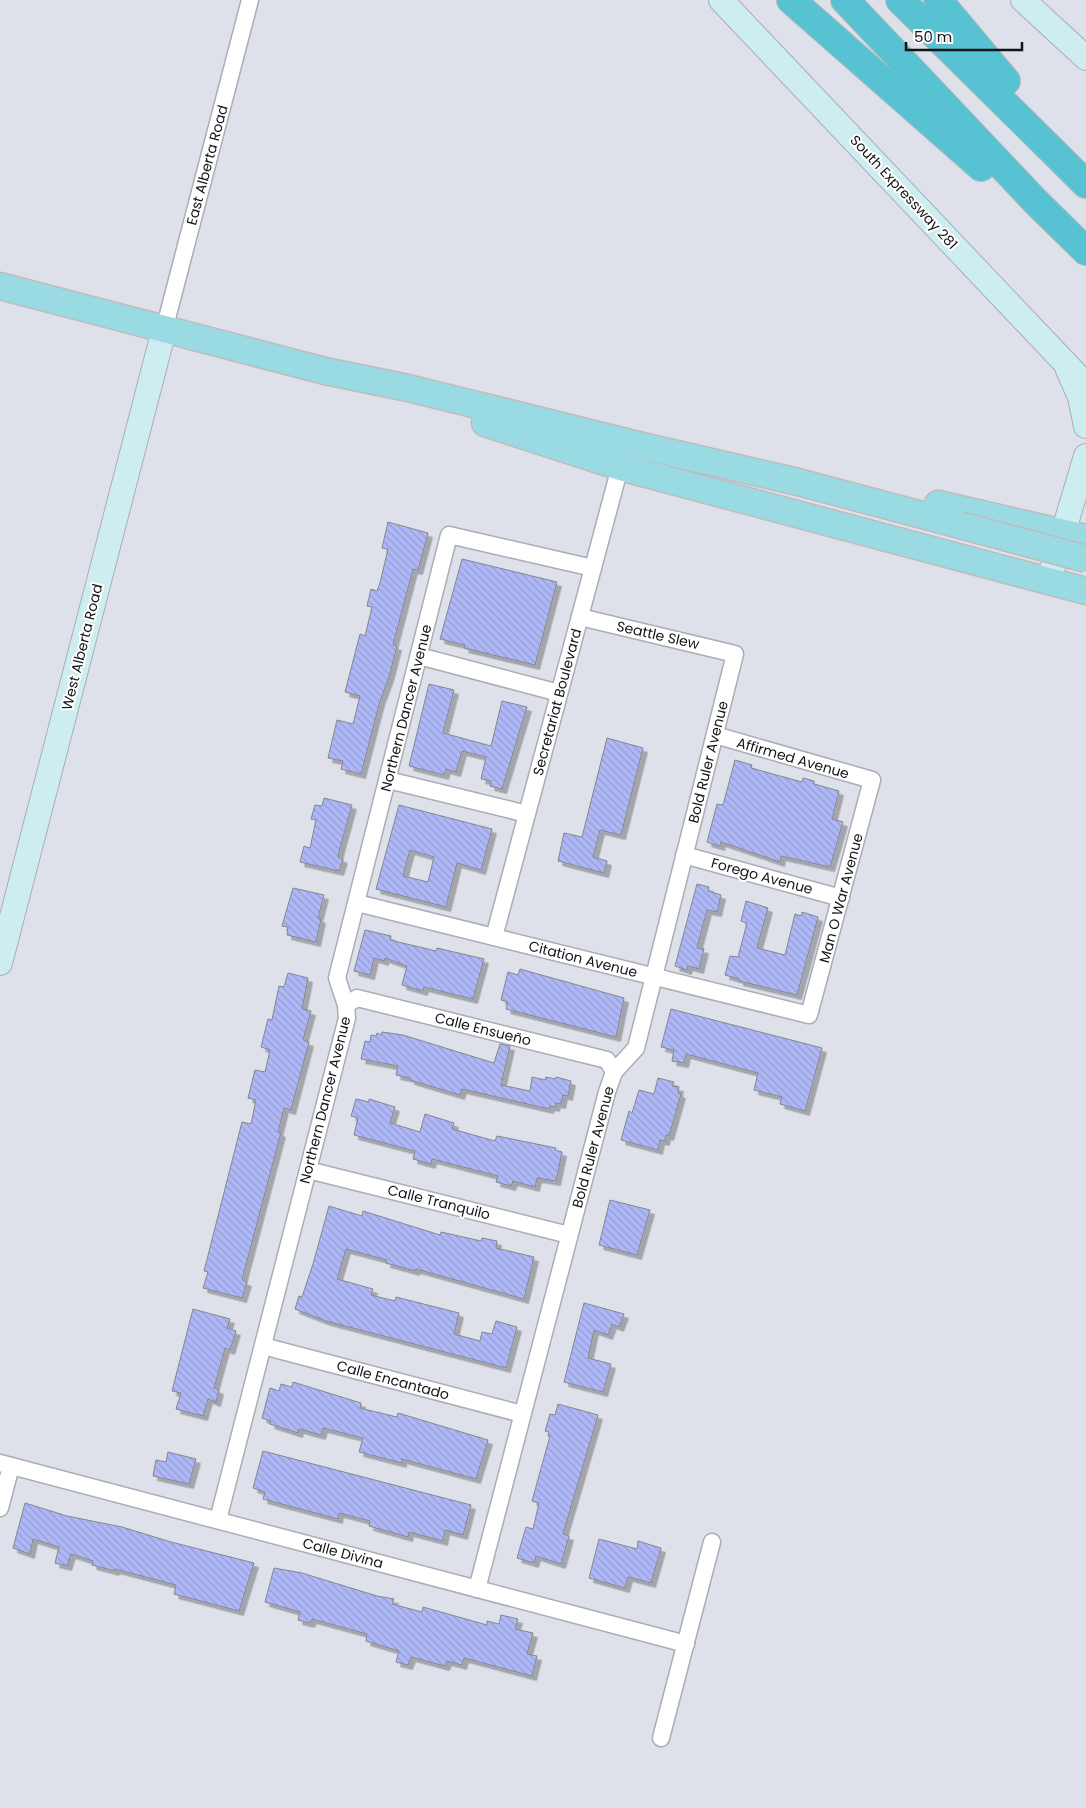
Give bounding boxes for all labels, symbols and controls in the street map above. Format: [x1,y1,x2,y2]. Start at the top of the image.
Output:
scale bar [906,20,1022,52]
text: 50 m [914,26,952,47]
street label: East Alberta Road [181,103,233,227]
street label: South Expressway 281 [846,130,962,254]
street label: West Alberta Road [57,582,107,712]
street label: Seattle Slew [615,616,702,654]
street label: Northern Dancer Avenue [376,622,437,794]
street label: Secretariat Boulevard [528,626,586,778]
street label: Bold Ruler Avenue [683,698,733,825]
street label: Affirmed Avenue [734,732,852,784]
street label: Man O War Avenue [814,831,868,965]
street label: Forego Avenue [709,853,815,899]
street label: Citation Avenue [526,936,640,982]
street label: Calle Ensueño [433,1007,533,1051]
street label: Northern Dancer Avenue [295,1014,356,1186]
street label: Bold Ruler Avenue [567,1084,619,1210]
street label: Calle Tranquilo [386,1180,492,1224]
street label: Calle Encantado [335,1355,451,1405]
street label: Calle Divina [300,1533,386,1573]

